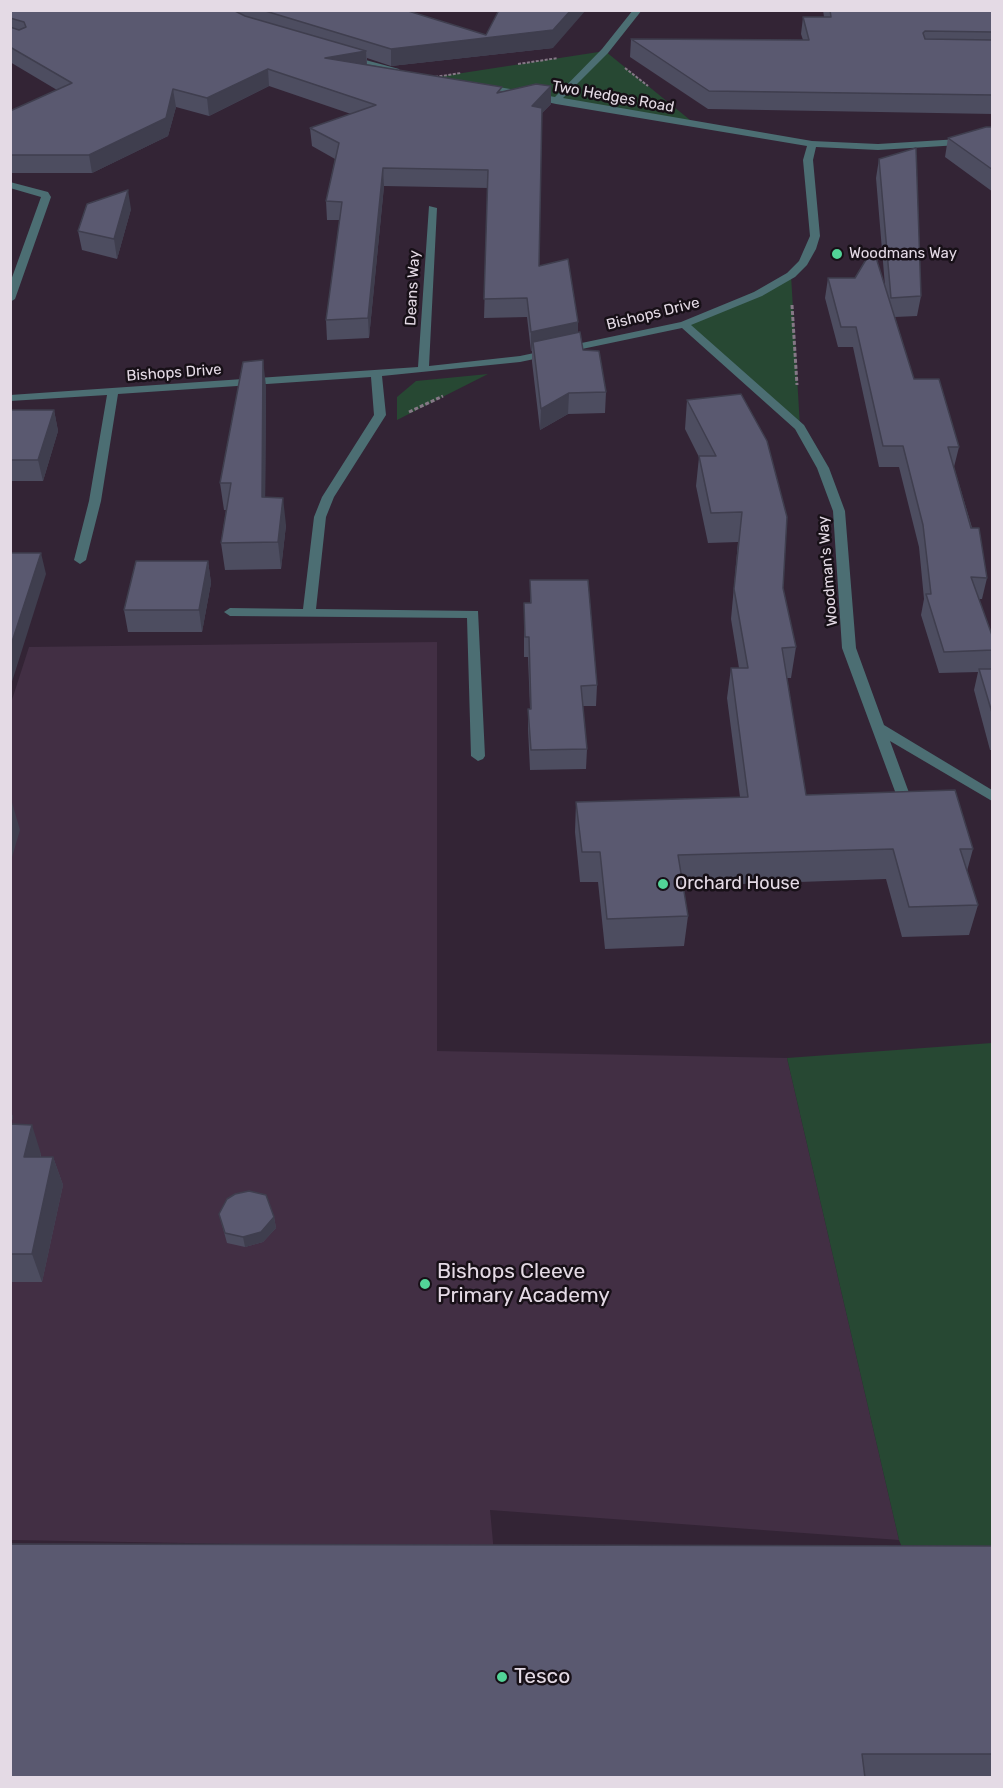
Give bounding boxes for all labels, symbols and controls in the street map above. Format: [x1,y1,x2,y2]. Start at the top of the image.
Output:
street label: Two Hedges Road [550,77,676,117]
place label: Woodmans Way [849,245,957,263]
marker: Woodmans Way [830,247,844,261]
street label: Deans Way [402,250,424,326]
street label: Bishops Drive [605,294,701,334]
street label: Bishops Drive [126,361,222,385]
street label: Woodman's Way [814,515,842,627]
place label: Orchard House [675,873,800,895]
marker: Orchard House [656,877,670,891]
place label: Bishops Cleeve Primary Academy [437,1259,610,1309]
marker: Bishops Cleeve Primary Academy [418,1277,432,1291]
place label: Tesco [514,1664,570,1690]
marker: Tesco [495,1670,509,1684]

